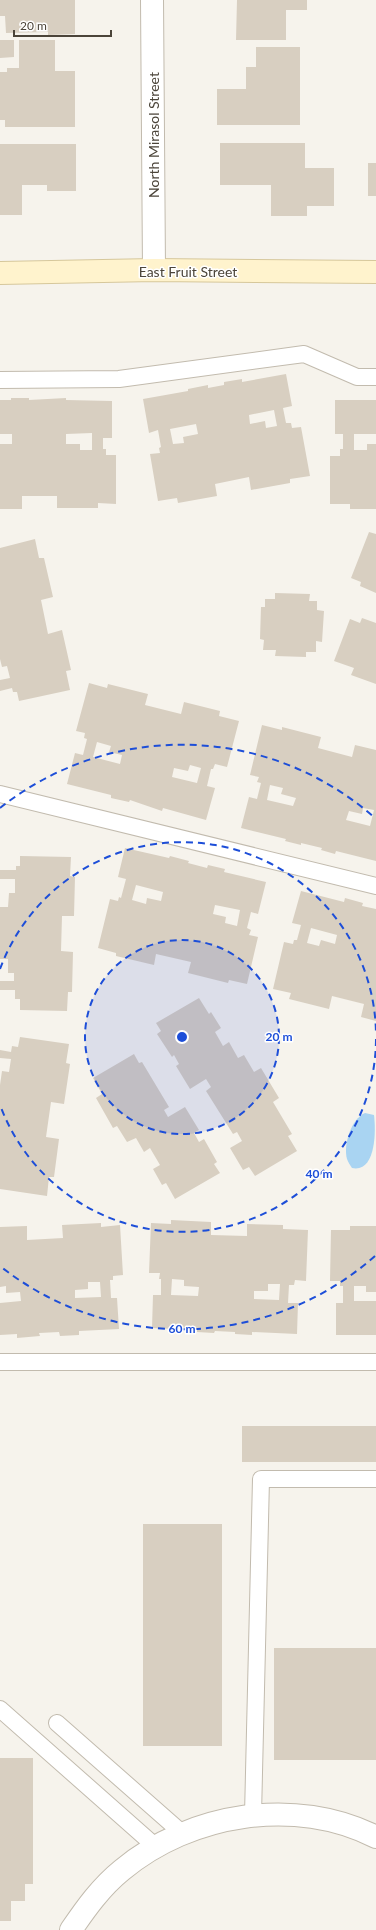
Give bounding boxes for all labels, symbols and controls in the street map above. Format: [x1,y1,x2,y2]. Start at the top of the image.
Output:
scale bar [14,12,111,38]
text: 20 m [20,18,47,33]
street label: North Mirasol Street [145,72,162,198]
street label: East Fruit Street [139,263,237,280]
text: 20 m [266,1029,292,1044]
centre of rings [175,1030,189,1044]
text: 40 m [306,1166,332,1181]
text: 60 m [169,1321,195,1336]

